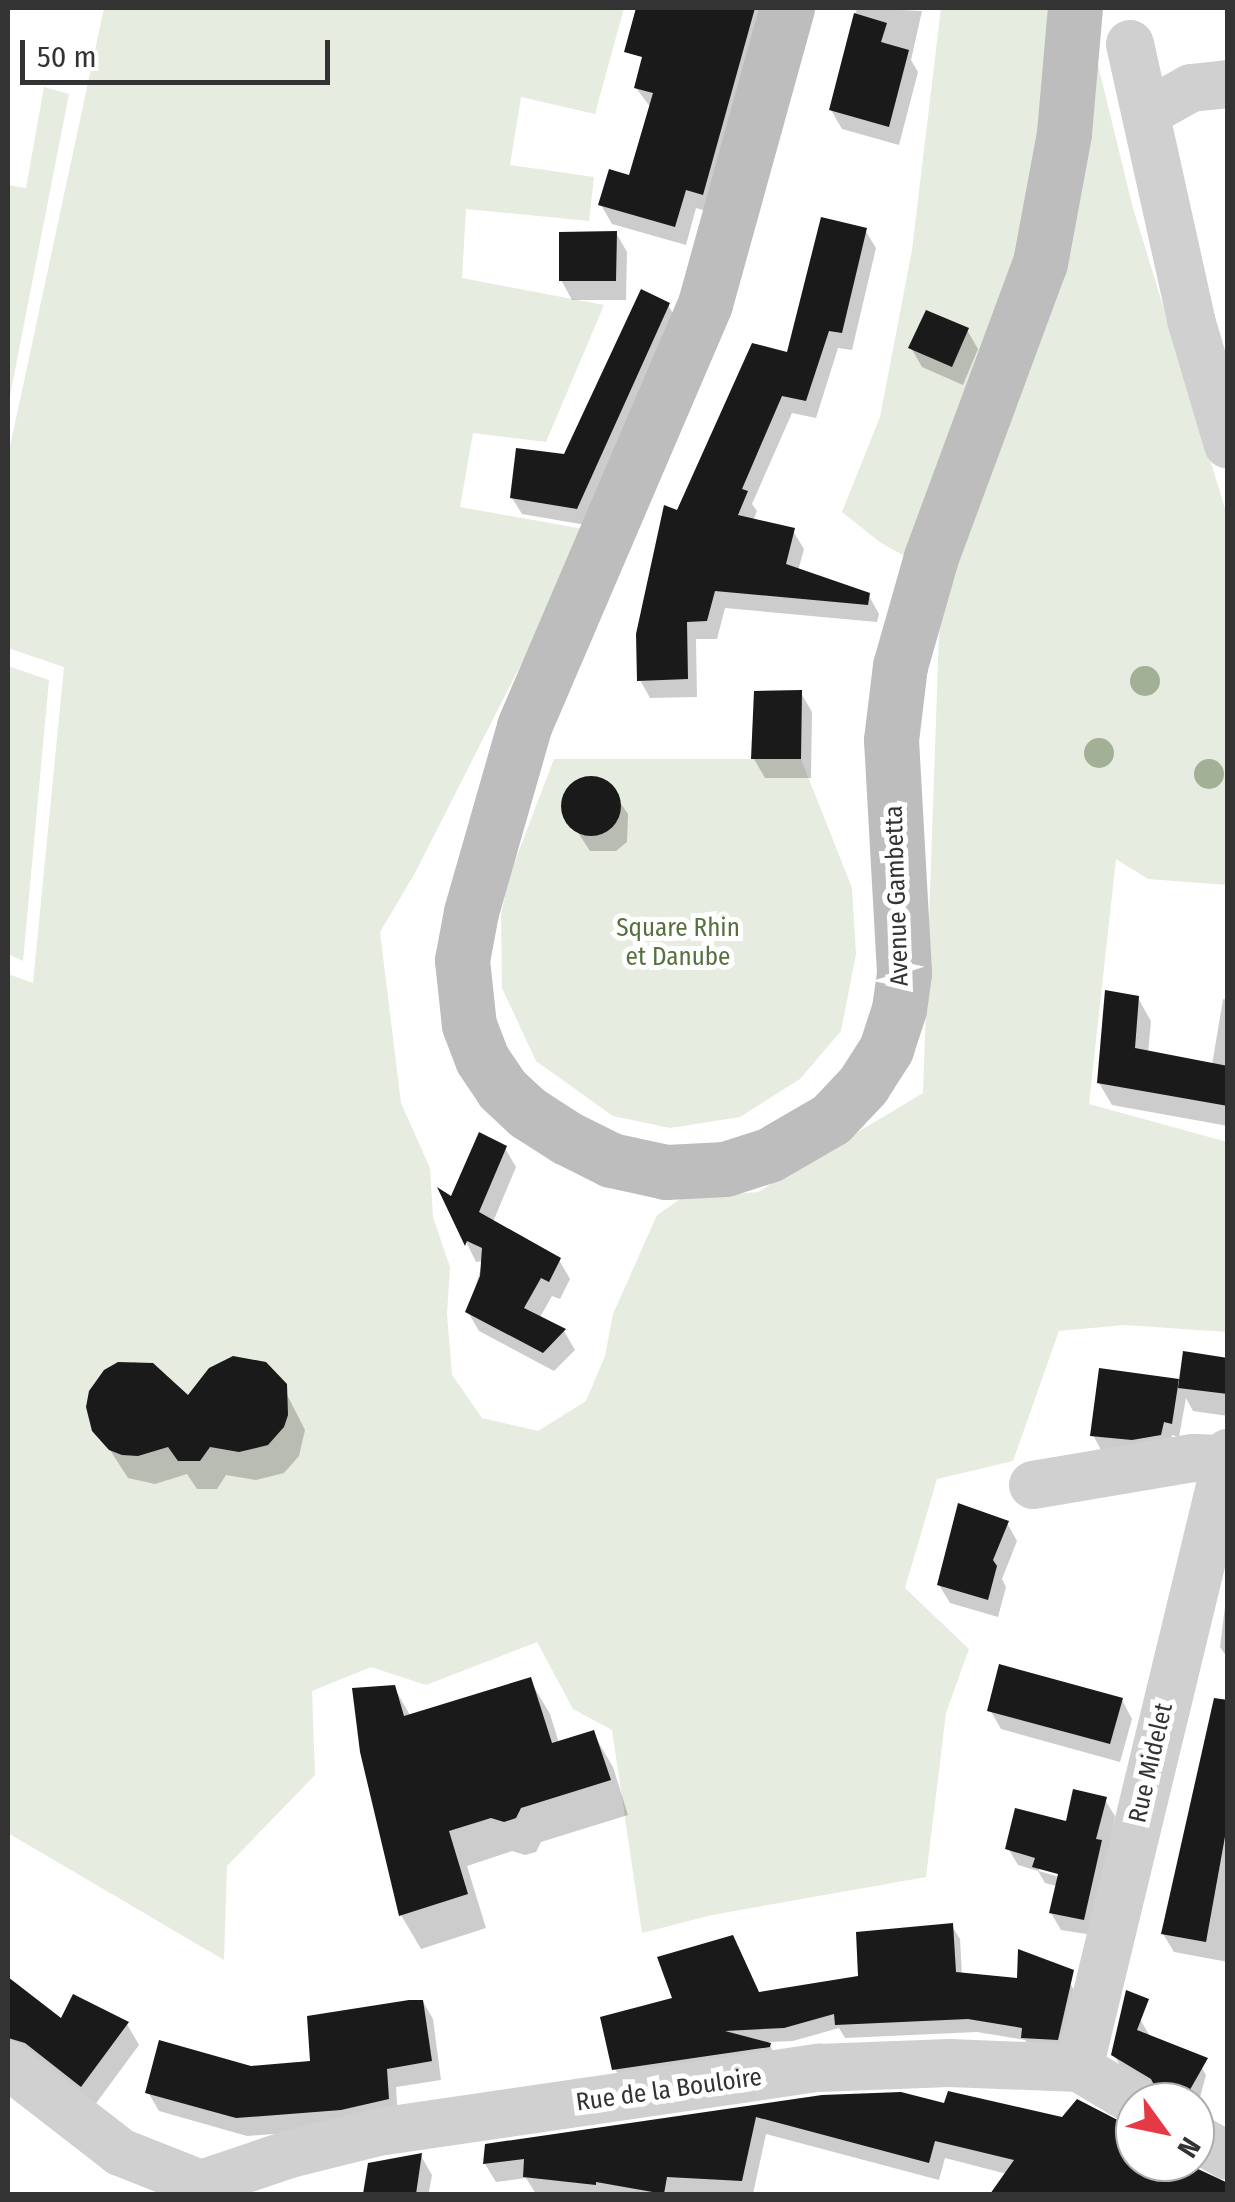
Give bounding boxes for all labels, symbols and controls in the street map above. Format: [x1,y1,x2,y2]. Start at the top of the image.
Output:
scale bar [25,20,335,82]
text: 50 m [37,39,97,75]
street label: Avenue Gambetta [879,805,915,987]
park label: Square Rhin et Danube [616,914,740,973]
street label: Rue Midelet [1123,1700,1179,1826]
street label: Rue de la Bouloire [574,2062,764,2118]
north arrow [1115,2082,1215,2182]
text: N [1170,2131,1207,2164]

